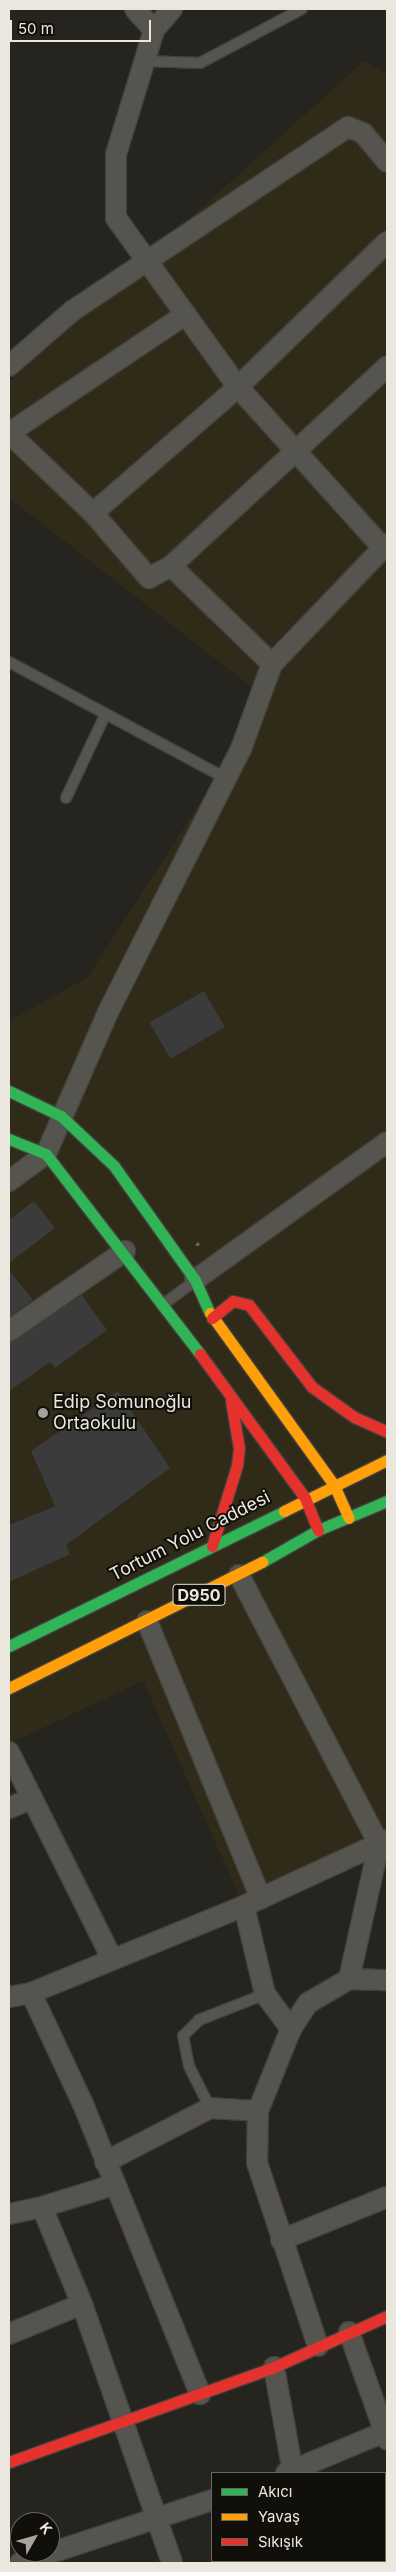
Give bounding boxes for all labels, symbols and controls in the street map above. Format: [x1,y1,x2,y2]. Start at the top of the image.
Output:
scale bar [12,10,154,42]
text: 50 m [18,19,54,38]
place label: Edip Somunoğlu Ortaokulu [53,1392,192,1435]
marker: Edip Somunoğlu Ortaokulu [37,1407,49,1419]
street label: Tortum Yolu Caddesi [106,1486,274,1586]
road number: D950 [172,1582,226,1608]
legend [211,2472,386,2562]
text: Akıcı [258,2482,292,2501]
text: Yavaş [258,2507,300,2526]
north arrow [10,2512,60,2562]
text: K [37,2519,56,2537]
text: Sıkışık [258,2532,303,2551]

